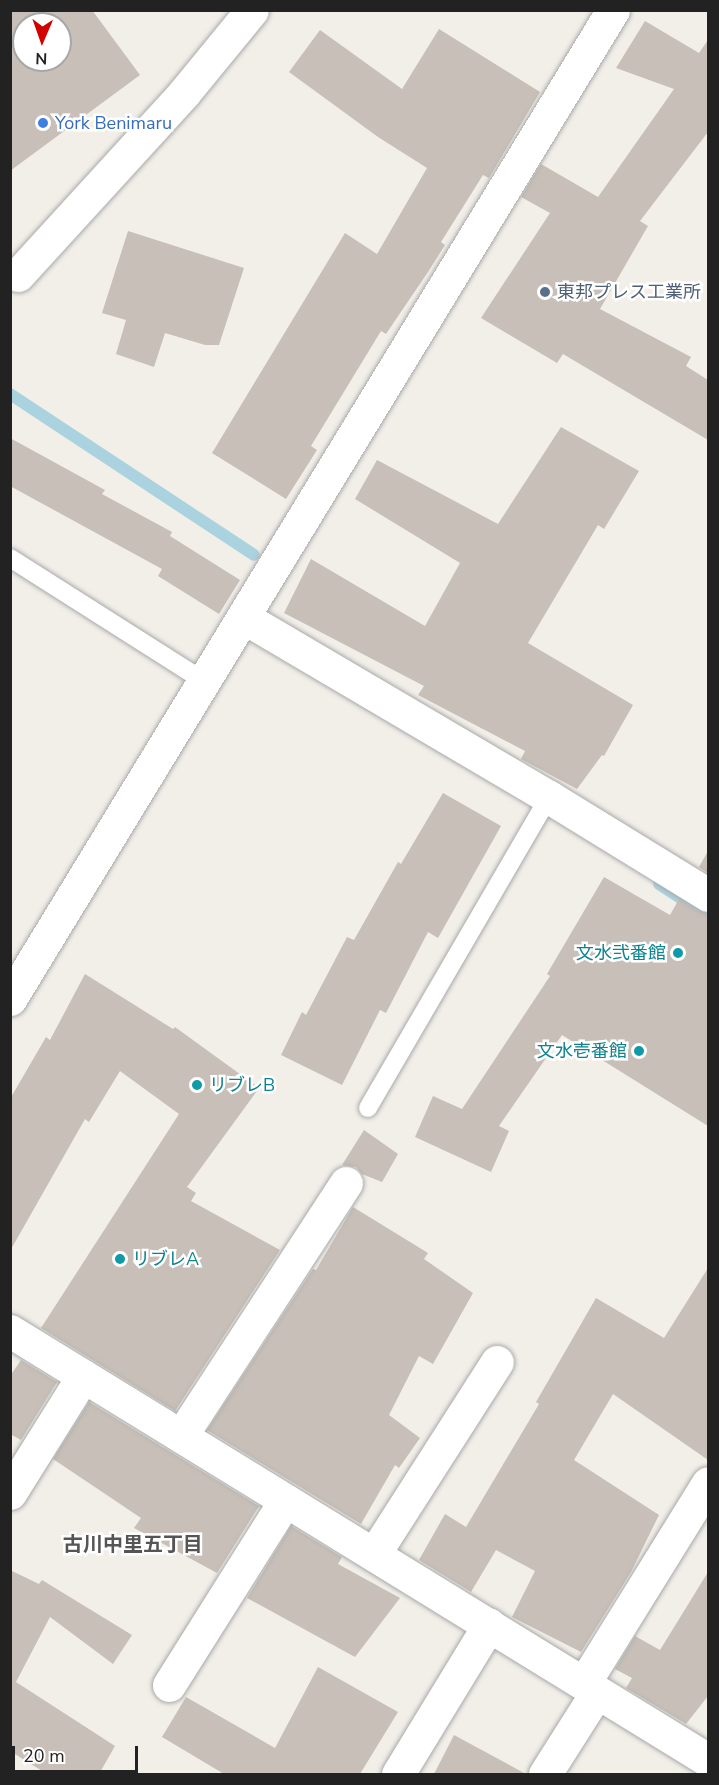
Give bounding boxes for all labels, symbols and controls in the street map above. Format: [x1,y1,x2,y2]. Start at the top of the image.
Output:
north arrow [12,12,72,72]
text: N [35,47,48,69]
place label: York Benimaru [55,112,172,134]
marker: York Benimaru [36,116,50,130]
place label: 東邦プレス工業所 [557,281,701,303]
marker: 東邦プレス工業所 [538,285,552,299]
place label: 文水弐番館 [576,942,666,964]
marker: 文水弐番館 [671,946,685,960]
place label: 文水壱番館 [537,1040,627,1062]
marker: 文水壱番館 [632,1044,646,1058]
place label: リブレB [209,1074,275,1096]
marker: リブレB [190,1078,204,1092]
place label: リブレA [132,1248,199,1270]
marker: リブレA [113,1252,127,1266]
district label: 古川中里五丁目 [63,1532,203,1556]
scale bar [15,1734,141,1772]
text: 20 m [23,1744,65,1768]

